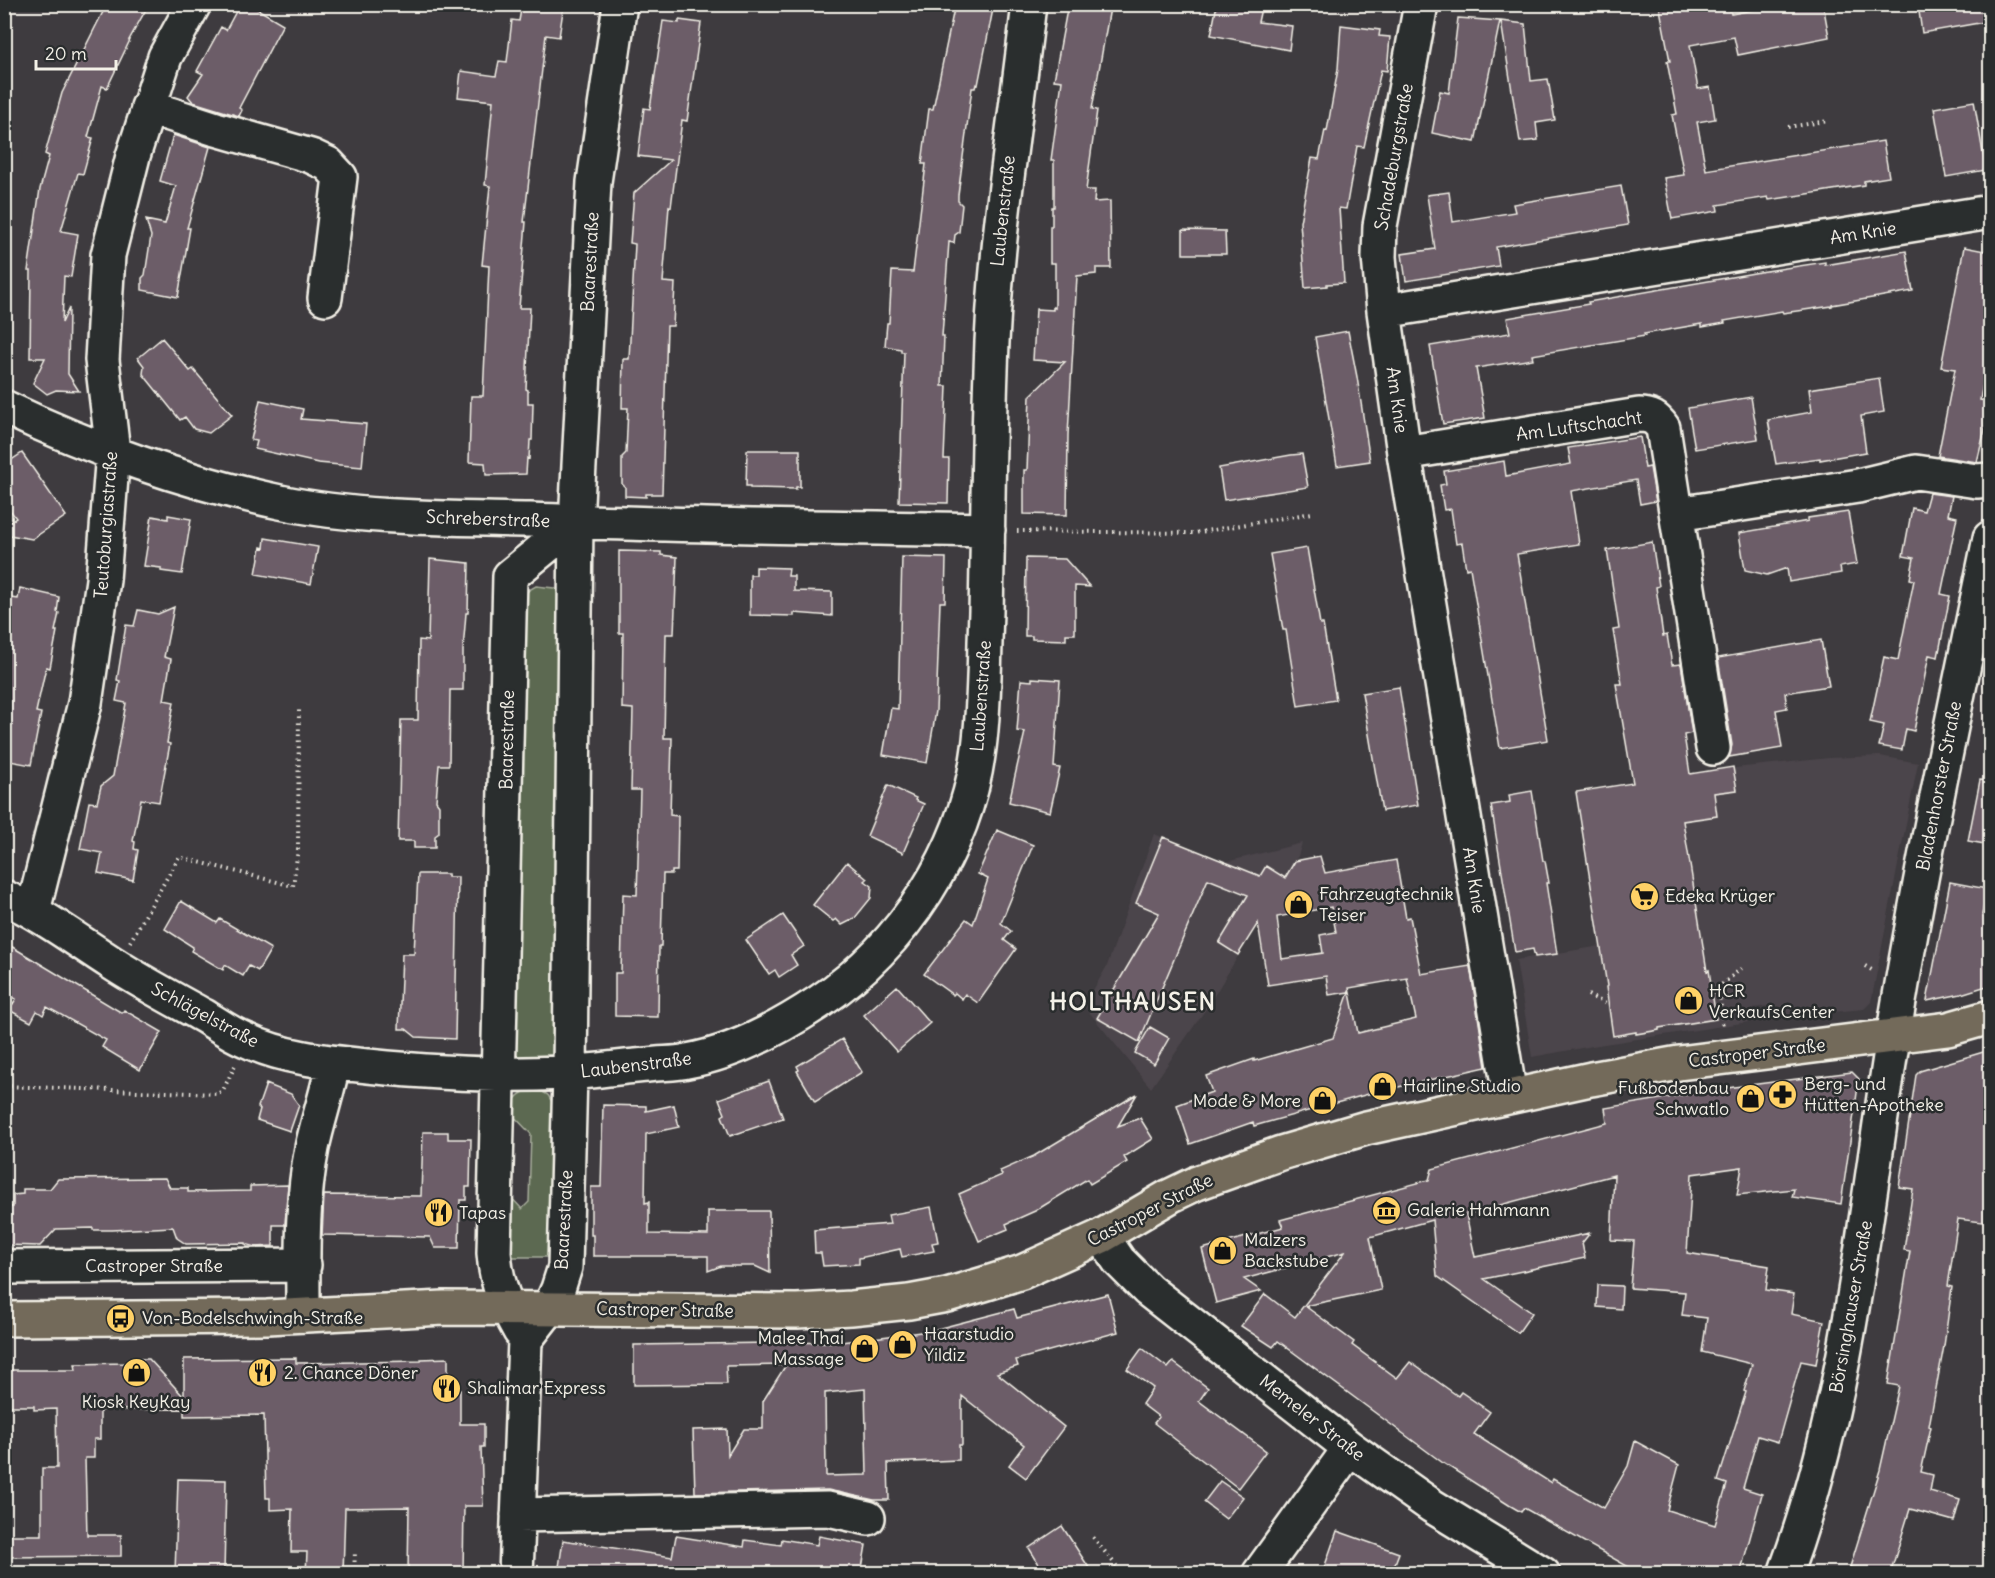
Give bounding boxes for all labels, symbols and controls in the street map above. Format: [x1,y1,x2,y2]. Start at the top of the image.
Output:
scale bar [36,33,116,71]
text: 20 m [45,42,87,65]
street label: Schadeburgstraße [1369,82,1418,232]
street label: Laubenstraße [985,154,1020,268]
street label: Baarestraße [575,211,604,312]
street label: Am Knie [1828,216,1898,249]
street label: Am Knie [1381,365,1414,435]
street label: Am Luftschacht [1514,405,1643,446]
street label: Teutoburgiastraße [89,451,122,599]
street label: Schreberstraße [426,505,550,532]
street label: Laubenstraße [965,639,996,752]
street label: Baarestraße [494,690,519,790]
street label: Bladenhorster Straße [1911,699,1966,873]
street label: Am Knie [1458,845,1491,915]
supermarket icon: Edeka Krüger [1628,880,1660,912]
place label: Fahrzeugtechnik Teiser [1319,882,1454,926]
place label: Edeka Krüger [1665,884,1776,907]
shop icon: Fahrzeugtechnik Teiser [1282,888,1314,920]
street label: Schlägelstraße [147,977,263,1053]
place label: HCR VerkaufsCenter [1709,979,1835,1023]
shop icon: HCR VerkaufsCenter [1672,985,1704,1017]
district label: HOLTHAUSEN [1049,986,1217,1016]
street label: Castroper Straße [1687,1033,1827,1072]
street label: Laubenstraße [579,1046,693,1083]
shop icon: Hairline Studio [1366,1070,1398,1102]
place label: Berg- und Hütten-Apotheke [1804,1072,1944,1116]
place label: Hairline Studio [1403,1074,1521,1097]
place label: Fußbodenbau Schwatlo [1618,1076,1729,1120]
pharmacy icon: Berg- und Hütten-Apotheke [1767,1078,1799,1110]
shop icon: Fußbodenbau Schwatlo [1734,1082,1766,1114]
shop icon: Mode & More [1306,1085,1338,1117]
place label: Mode & More [1193,1089,1301,1112]
street label: Castroper Straße [1083,1168,1216,1251]
street label: Baarestraße [549,1169,578,1270]
museum icon: Galerie Hahmann [1370,1194,1402,1226]
restaurant icon: Tapas [422,1197,454,1229]
place label: Galerie Hahmann [1407,1198,1550,1221]
place label: Tapas [459,1201,506,1224]
street label: Börsinghauser Straße [1824,1219,1877,1395]
place label: Malzers Backstube [1244,1228,1329,1272]
shop icon: Malzers Backstube [1207,1234,1239,1266]
street label: Castroper Straße [85,1254,223,1277]
street label: Castroper Straße [596,1297,734,1322]
bus stop icon: Von-Bodelschwingh-Straße [105,1302,137,1334]
place label: Von-Bodelschwingh-Straße [142,1306,363,1329]
place label: Haarstudio Yildiz [924,1322,1014,1366]
place label: Malee Thai Massage [757,1326,844,1370]
shop icon: Haarstudio Yildiz [887,1328,919,1360]
shop icon: Malee Thai Massage [849,1332,881,1364]
shop icon: Kiosk KeyKay [120,1357,152,1389]
restaurant icon: 2. Chance Döner [247,1357,279,1389]
place label: 2. Chance Döner [284,1361,419,1384]
street label: Memeler Straße [1255,1369,1370,1466]
restaurant icon: Shalimar Express [430,1372,462,1404]
place label: Shalimar Express [467,1376,606,1399]
place label: Kiosk KeyKay [82,1390,190,1413]

